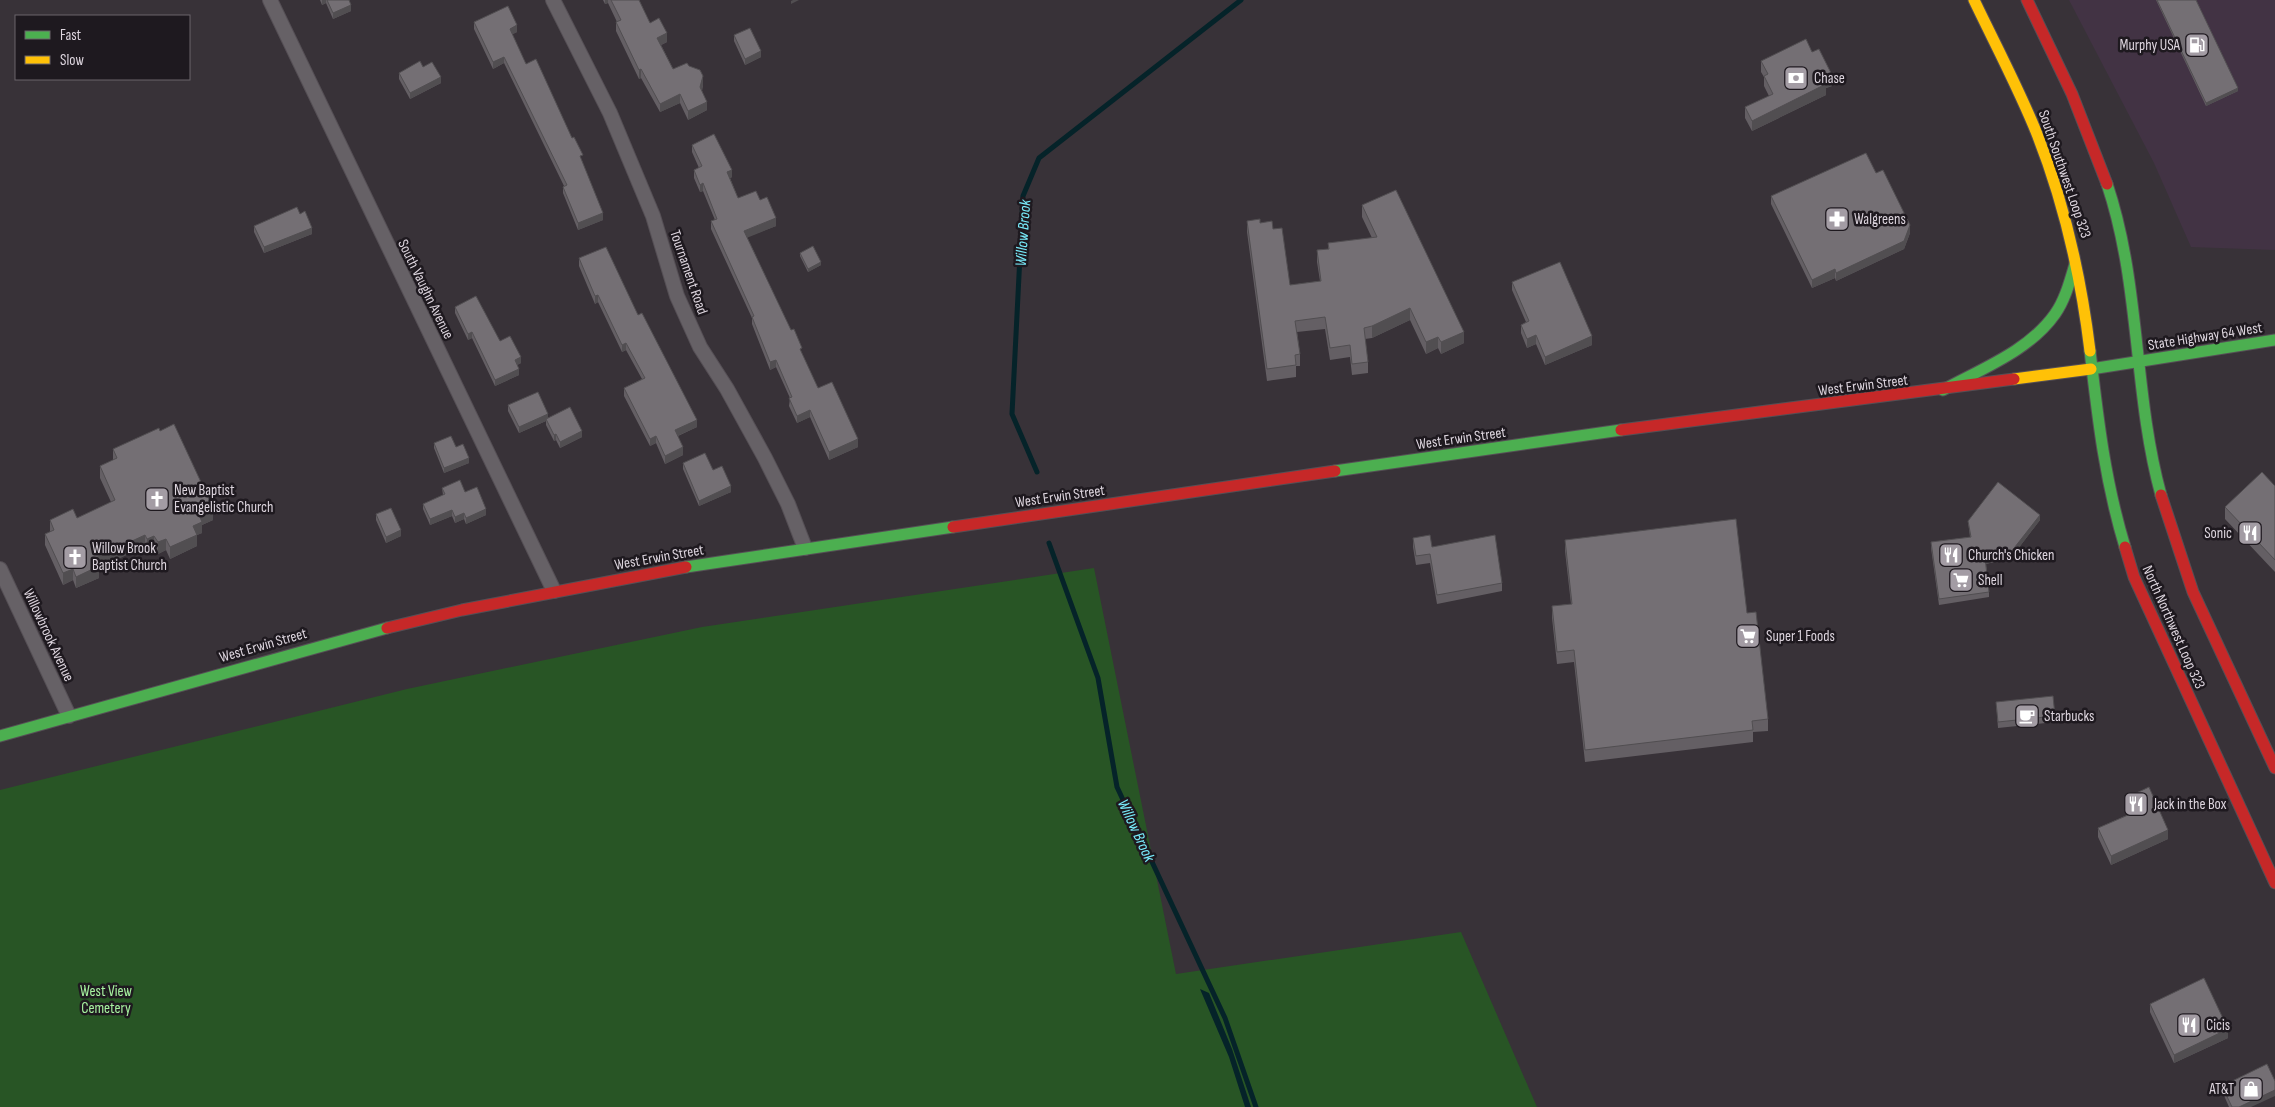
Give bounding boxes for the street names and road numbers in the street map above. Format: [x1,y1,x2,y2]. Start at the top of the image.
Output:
street label: South Southwest Loop 323 [2034,108,2095,241]
street label: Tournament Road [665,227,712,317]
street label: South Vaughn Avenue [393,236,458,342]
street label: State Highway 64 West [2147,318,2264,355]
street label: West Erwin Street [1817,371,1909,400]
street label: West Erwin Street [1415,423,1507,454]
street label: West Erwin Street [1014,481,1106,512]
street label: West Erwin Street [613,540,706,575]
street label: North Northwest Loop 323 [2138,563,2209,692]
street label: Willowbrook Avenue [19,586,78,685]
street label: West Erwin Street [217,624,310,667]

